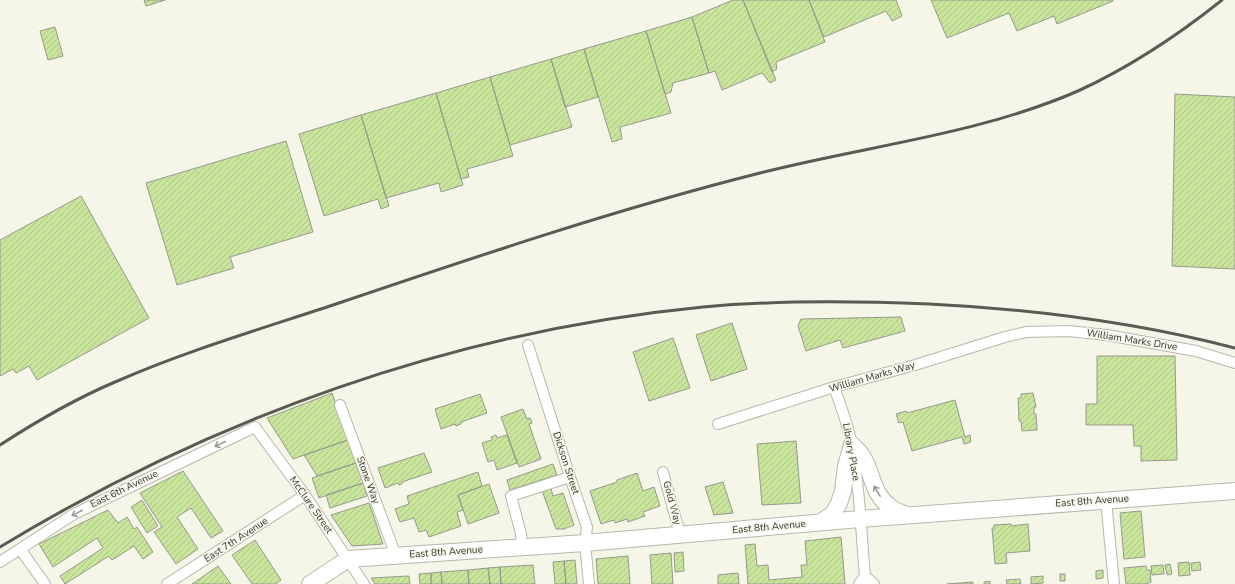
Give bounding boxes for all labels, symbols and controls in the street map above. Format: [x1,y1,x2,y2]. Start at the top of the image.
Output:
street label: William Marks Drive [1086,326,1178,354]
street label: William Marks Way [828,358,917,396]
street label: Library Place [839,422,863,482]
street label: Dickson Street [549,430,583,497]
one-way arrow [214,441,226,448]
street label: Stone Way [353,454,383,506]
street label: East 6th Avenue [88,467,160,511]
street label: McClure Street [286,473,336,537]
street label: Gold Way [659,479,685,527]
one-way arrow [873,486,882,497]
street label: East 8th Avenue [1055,491,1129,511]
one-way arrow [71,509,83,517]
street label: East 7th Avenue [201,514,271,566]
street label: East 8th Avenue [732,517,806,537]
street label: East 8th Avenue [409,542,483,562]

